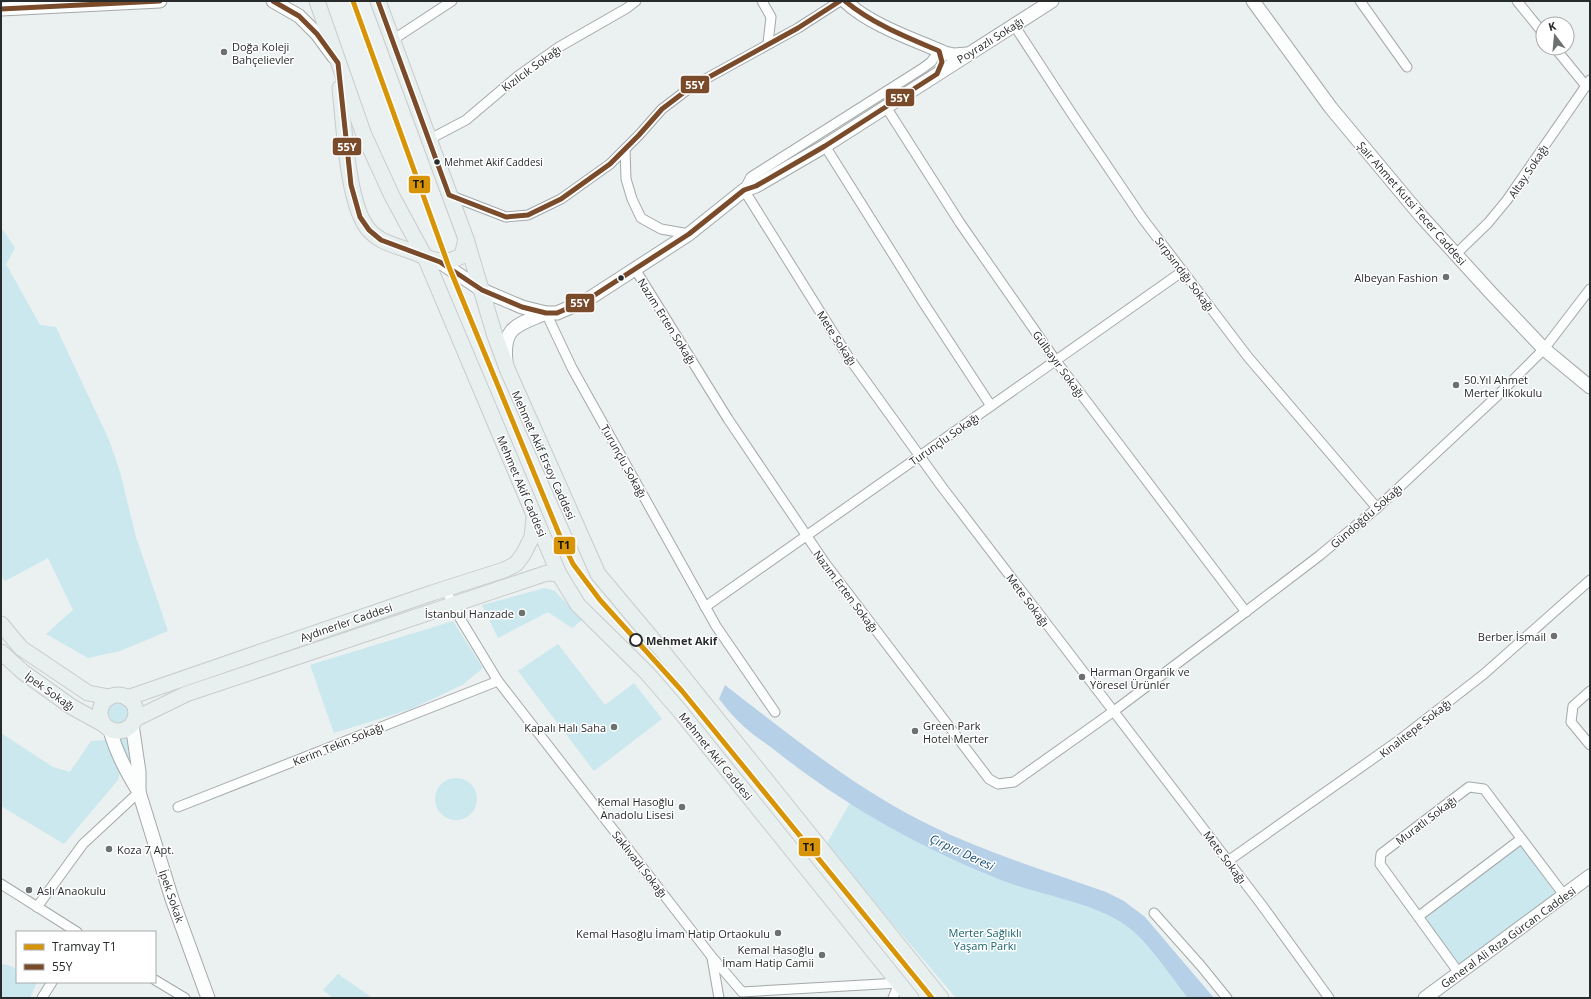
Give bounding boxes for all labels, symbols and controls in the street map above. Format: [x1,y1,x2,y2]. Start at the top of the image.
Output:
street label: Poyrazlı Sokağı [954,13,1026,67]
north arrow [1535,16,1575,56]
text: K [1547,17,1558,34]
place label: Doğa Koleji Bahçelievler [232,39,295,67]
street label: Kızılcık Sokağı [498,41,564,95]
marker: Doğa Koleji Bahçelievler [219,47,229,57]
line badge: 55Y [680,75,710,94]
text: 55Y [685,77,705,92]
line badge: 55Y [885,88,915,107]
text: 55Y [890,90,910,105]
line badge: 55Y [332,137,362,156]
street label: Şair Ahmet Kutsi Tecer Caddesi [1354,138,1470,268]
text: 55Y [337,139,357,154]
street label: Altay Sokağı [1505,141,1551,201]
place label: Mehmet Akif Caddesi [444,155,543,169]
marker: Mehmet Akif Caddesi [432,157,442,167]
line badge: T1 [408,175,431,194]
text: T1 [413,176,425,191]
street label: Sırpsındığı Sokağı [1152,234,1218,314]
place label: Albeyan Fashion [1354,270,1438,285]
marker: Albeyan Fashion [1441,272,1451,282]
unlabelled marker [616,273,626,283]
street label: Nazım Erten Sokağı [634,275,700,367]
line badge: 55Y [565,293,595,313]
text: 55Y [570,295,590,310]
street label: Mete Sokağı [814,308,860,368]
street label: Gülbayır Sokağı [1030,328,1088,400]
place label: 50.Yıl Ahmet Merter İlkokulu [1464,372,1542,400]
marker: 50.Yıl Ahmet Merter İlkokulu [1451,380,1461,390]
street label: Mehmet Akif Ersoy Caddesi [509,388,579,522]
street label: Turunçlu Sokağı [906,409,982,469]
street label: Turunçlu Sokağı [598,422,650,500]
street label: Mehmet Akif Caddesi [494,433,550,539]
street label: Gündoğdu Sokağı [1327,481,1405,551]
line badge: T1 [553,536,576,555]
text: T1 [558,537,570,552]
street label: Nazım Erten Sokağı [810,547,882,635]
street label: Mete Sokağı [1003,571,1053,629]
street label: Aydınerler Caddesi [298,599,394,645]
place label: İstanbul Hanzade [425,606,514,621]
marker: İstanbul Hanzade [517,608,527,618]
place label: Berber İsmail [1478,629,1546,644]
marker: Berber İsmail [1549,631,1559,641]
marker: Mehmet Akif [629,633,643,647]
place label: Mehmet Akif [646,633,718,648]
place label: Harman Organik ve Yöresel Ürünler [1090,664,1190,692]
street label: İpek Sokağı [22,668,78,714]
marker: Harman Organik ve Yöresel Ürünler [1077,672,1087,682]
street label: Kınalıtepe Sokağı [1376,695,1454,761]
street label: Mehmet Akif Caddesi [676,709,756,803]
place label: Green Park Hotel Merter [923,718,989,746]
street label: Kerim Tekin Sokağı [290,719,386,769]
place label: Kapalı Halı Saha [524,720,606,735]
marker: Kapalı Halı Saha [609,722,619,732]
marker: Green Park Hotel Merter [910,726,920,736]
street label: Muratlı Sokağı [1392,792,1460,848]
place label: Kemal Hasoğlu Anadolu Lisesi [598,794,674,822]
marker: Kemal Hasoğlu Anadolu Lisesi [677,802,687,812]
street label: Saklıvadi Sokağı [609,828,671,900]
street label: Mete Sokağı [1200,828,1250,886]
water label: Çırpıcı Deresi [927,830,998,875]
line badge: T1 [798,837,821,857]
text: T1 [803,839,815,854]
place label: Koza 7 Apt. [117,842,174,857]
marker: Koza 7 Apt. [104,844,114,854]
street label: İpek Sokak [156,868,188,925]
place label: Aslı Anaokulu [37,883,106,898]
street label: General Ali Rıza Gürcan Caddesi [1438,883,1578,991]
marker: Aslı Anaokulu [24,885,34,895]
park label: Merter Sağlıklı Yaşam Parkı [948,925,1022,953]
place label: Kemal Hasoğlu İmam Hatip Ortaokulu [576,926,770,941]
marker: Kemal Hasoğlu İmam Hatip Ortaokulu [773,928,783,938]
legend [16,931,156,983]
text: Tramvay T1 [52,938,117,955]
place label: Kemal Hasoğlu İmam Hatip Camii [722,942,814,970]
marker: Kemal Hasoğlu İmam Hatip Camii [817,950,827,960]
text: 55Y [52,958,73,975]

